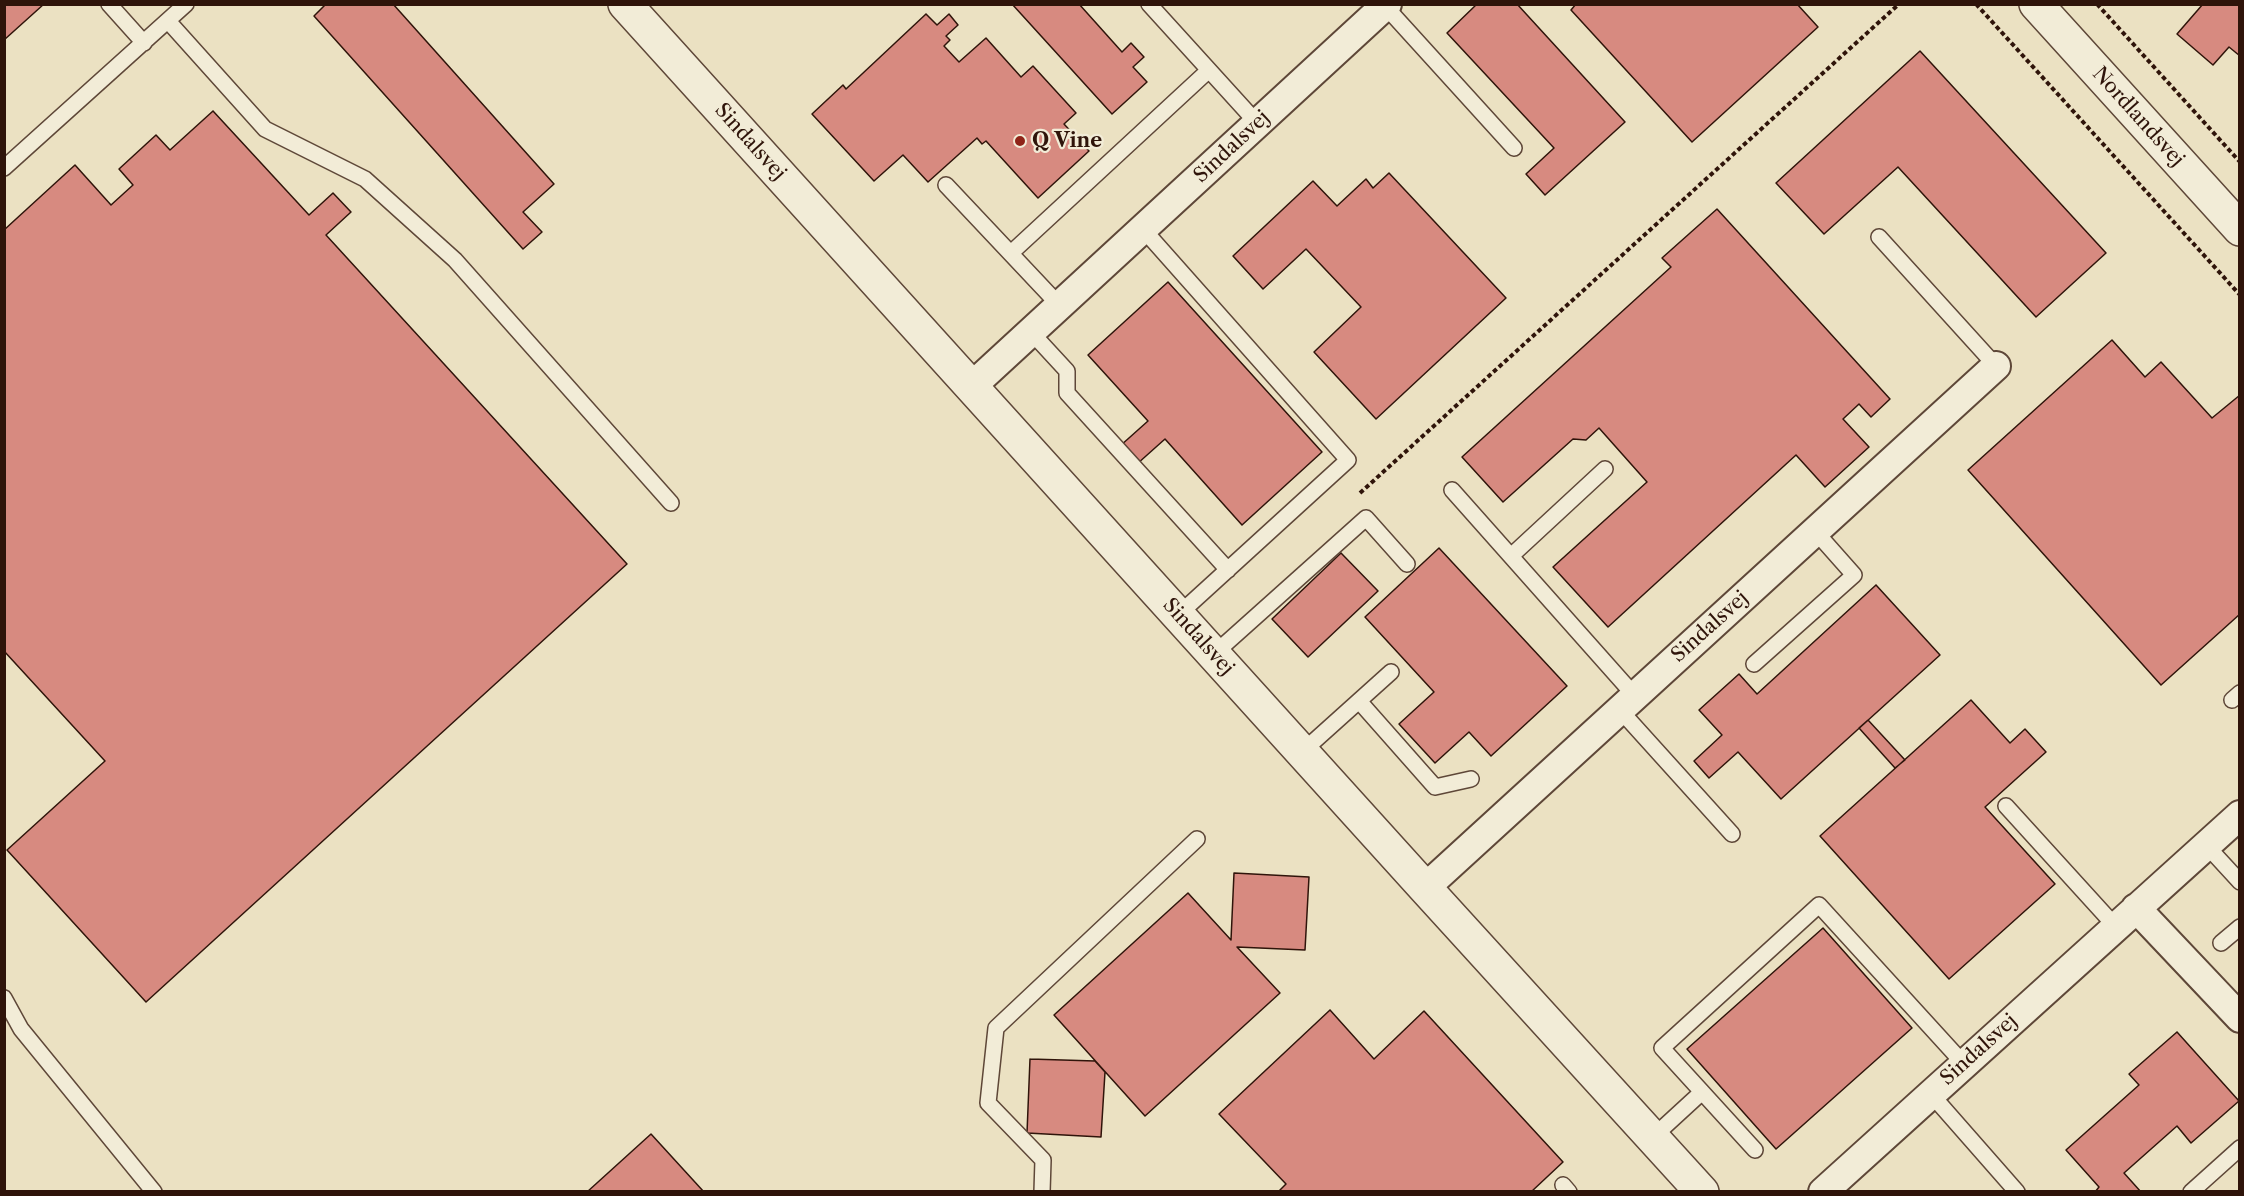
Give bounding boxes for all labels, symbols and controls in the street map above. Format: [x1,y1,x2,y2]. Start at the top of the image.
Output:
street label: Nordlandsvej [2087,62,2189,172]
street label: Sindalsvej [709,99,791,185]
street label: Sindalsvej [1189,106,1275,188]
place label: Q Vine [1032,129,1102,153]
marker: Q Vine [1013,134,1027,148]
street label: Sindalsvej [1667,586,1753,668]
street label: Sindalsvej [1157,594,1239,680]
street label: Sindalsvej [1936,1009,2022,1091]

